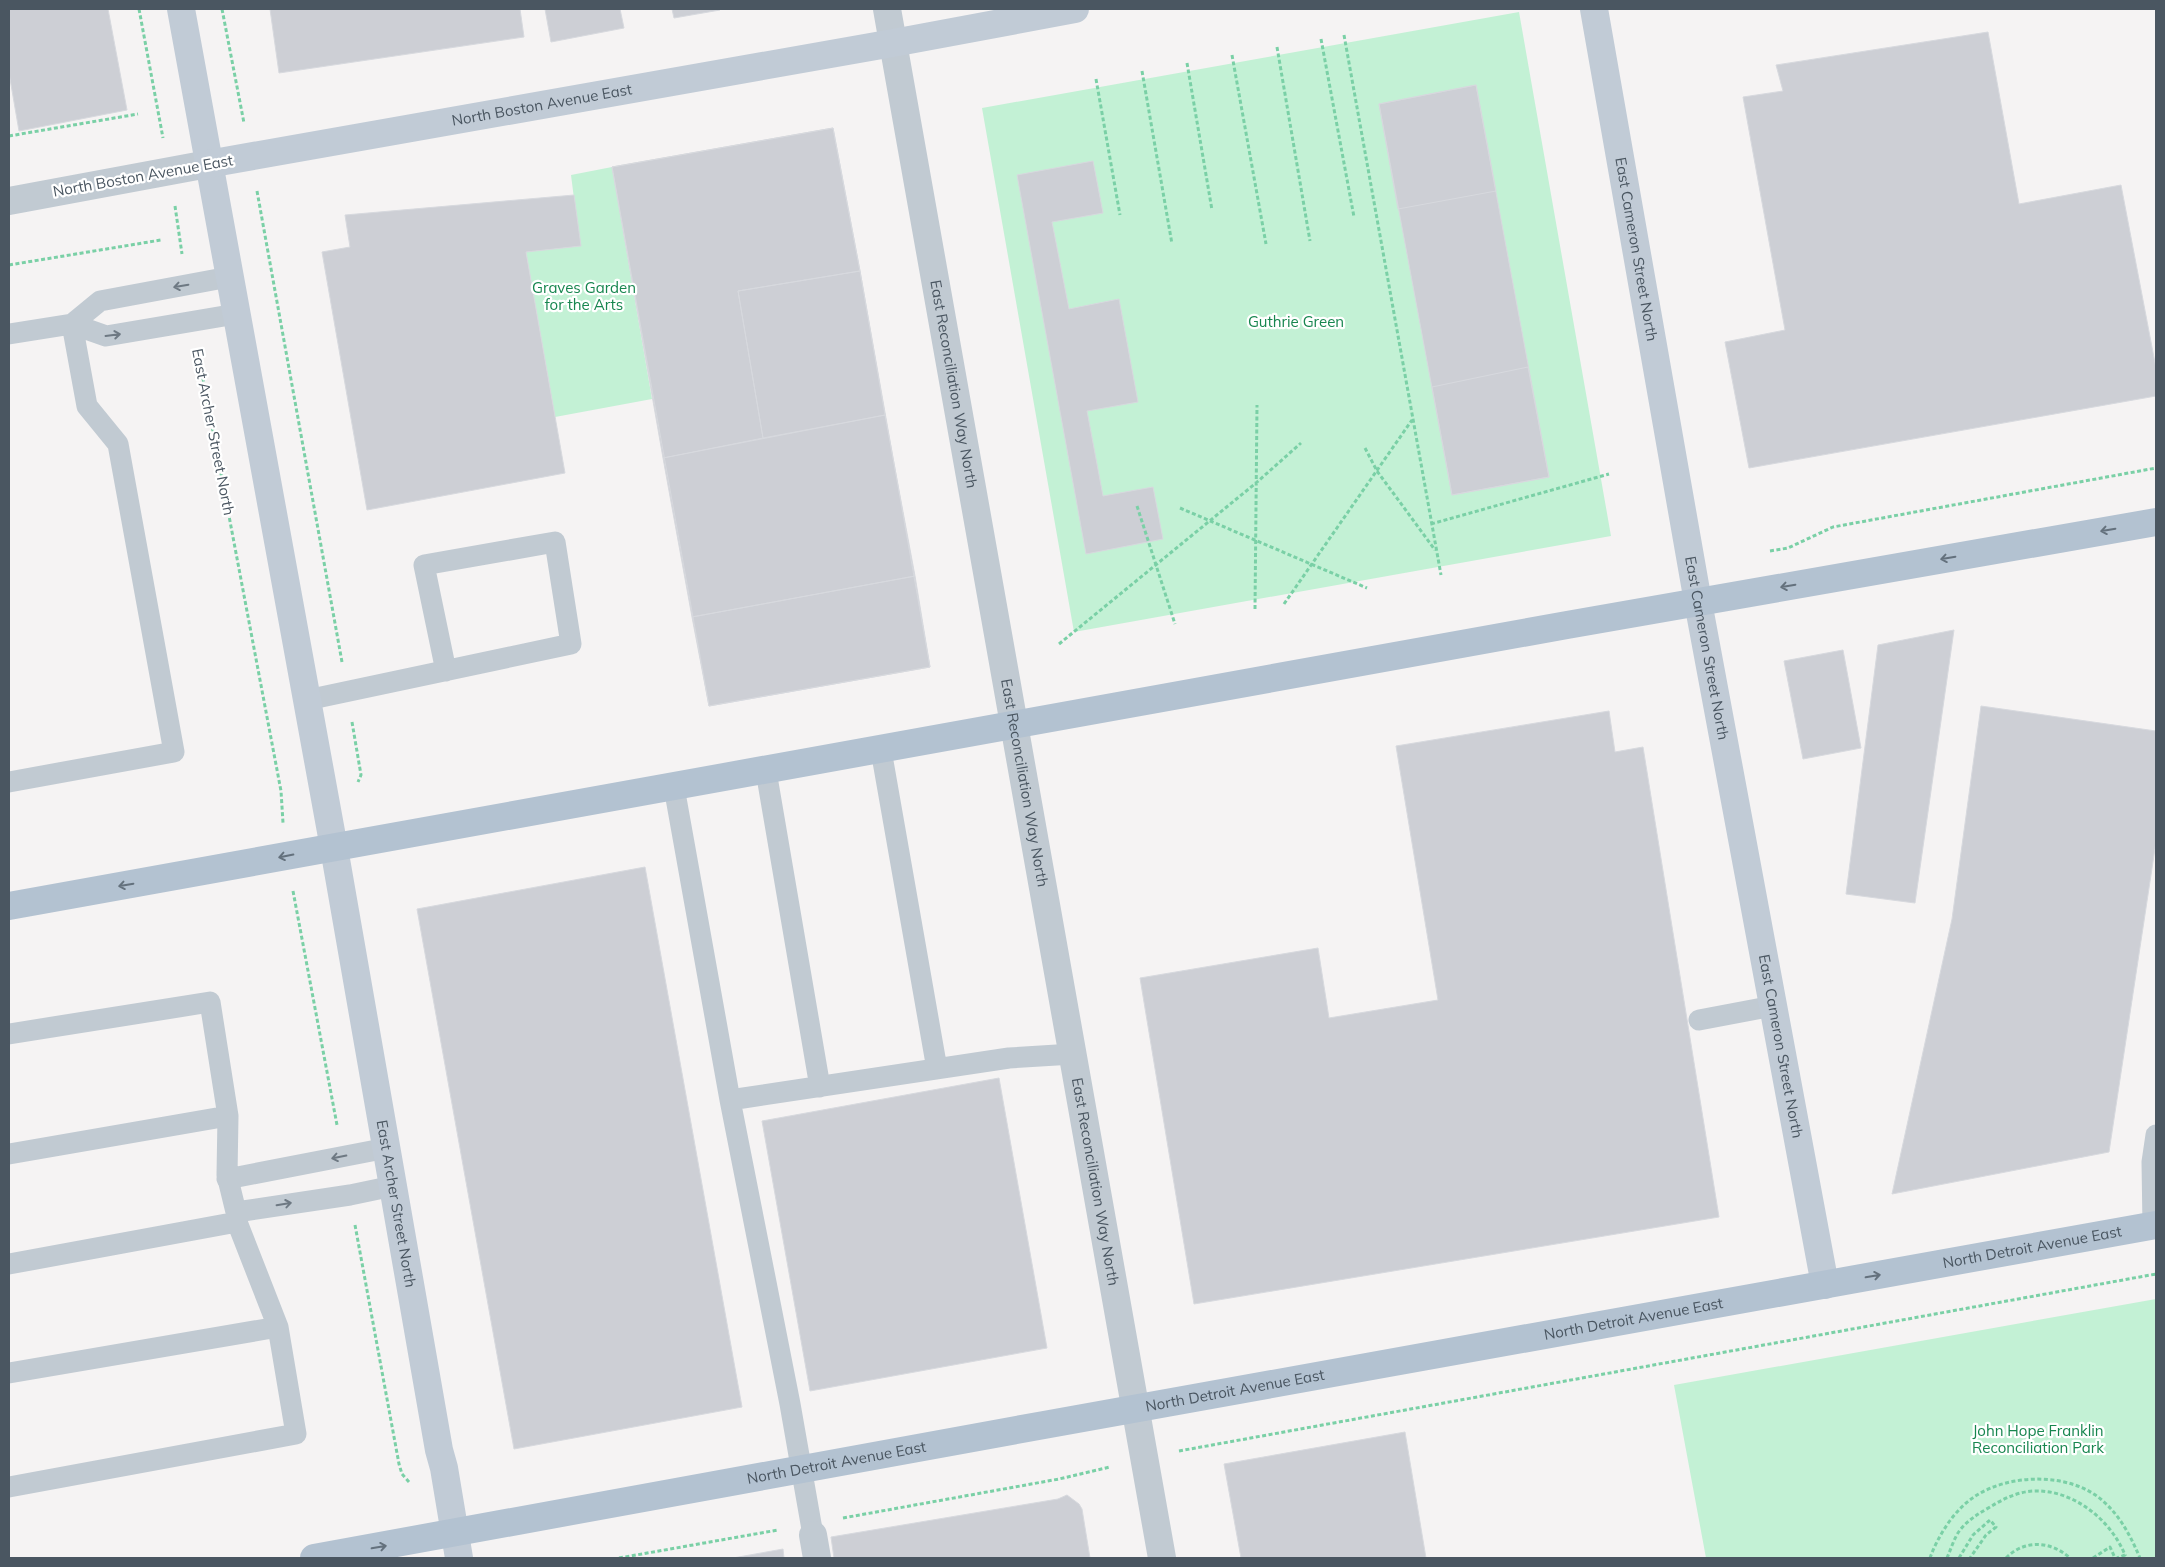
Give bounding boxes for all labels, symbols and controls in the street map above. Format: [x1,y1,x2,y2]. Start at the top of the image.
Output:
street label: North Boston Avenue East [450,79,633,130]
street label: North Boston Avenue East [51,150,234,201]
street label: East Cameron Street North [1611,156,1662,343]
park label: Graves Garden for the Arts [532,278,636,314]
street label: East Reconciliation Way North [926,278,982,490]
one-way arrow [173,281,189,291]
park label: Guthrie Green [1248,312,1344,331]
one-way arrow [104,329,120,339]
street label: East Archer Street North [188,347,239,517]
one-way arrow [2101,526,2117,536]
one-way arrow [1941,554,1957,564]
street label: East Cameron Street North [1681,555,1733,741]
one-way arrow [1781,582,1797,592]
street label: East Reconciliation Way North [997,677,1053,888]
one-way arrow [278,852,294,861]
one-way arrow [118,881,134,891]
street label: East Cameron Street North [1755,953,1807,1140]
street label: East Reconciliation Way North [1068,1076,1123,1287]
street label: East Archer Street North [373,1119,420,1289]
one-way arrow [331,1153,347,1163]
one-way arrow [276,1199,292,1209]
street label: North Detroit Avenue East [1941,1221,2123,1272]
one-way arrow [1864,1271,1880,1281]
street label: North Detroit Avenue East [1542,1293,1724,1344]
street label: North Detroit Avenue East [1144,1365,1326,1416]
park label: John Hope Franklin Reconciliation Park [1972,1421,2104,1457]
street label: North Detroit Avenue East [745,1437,927,1488]
one-way arrow [371,1541,387,1551]

